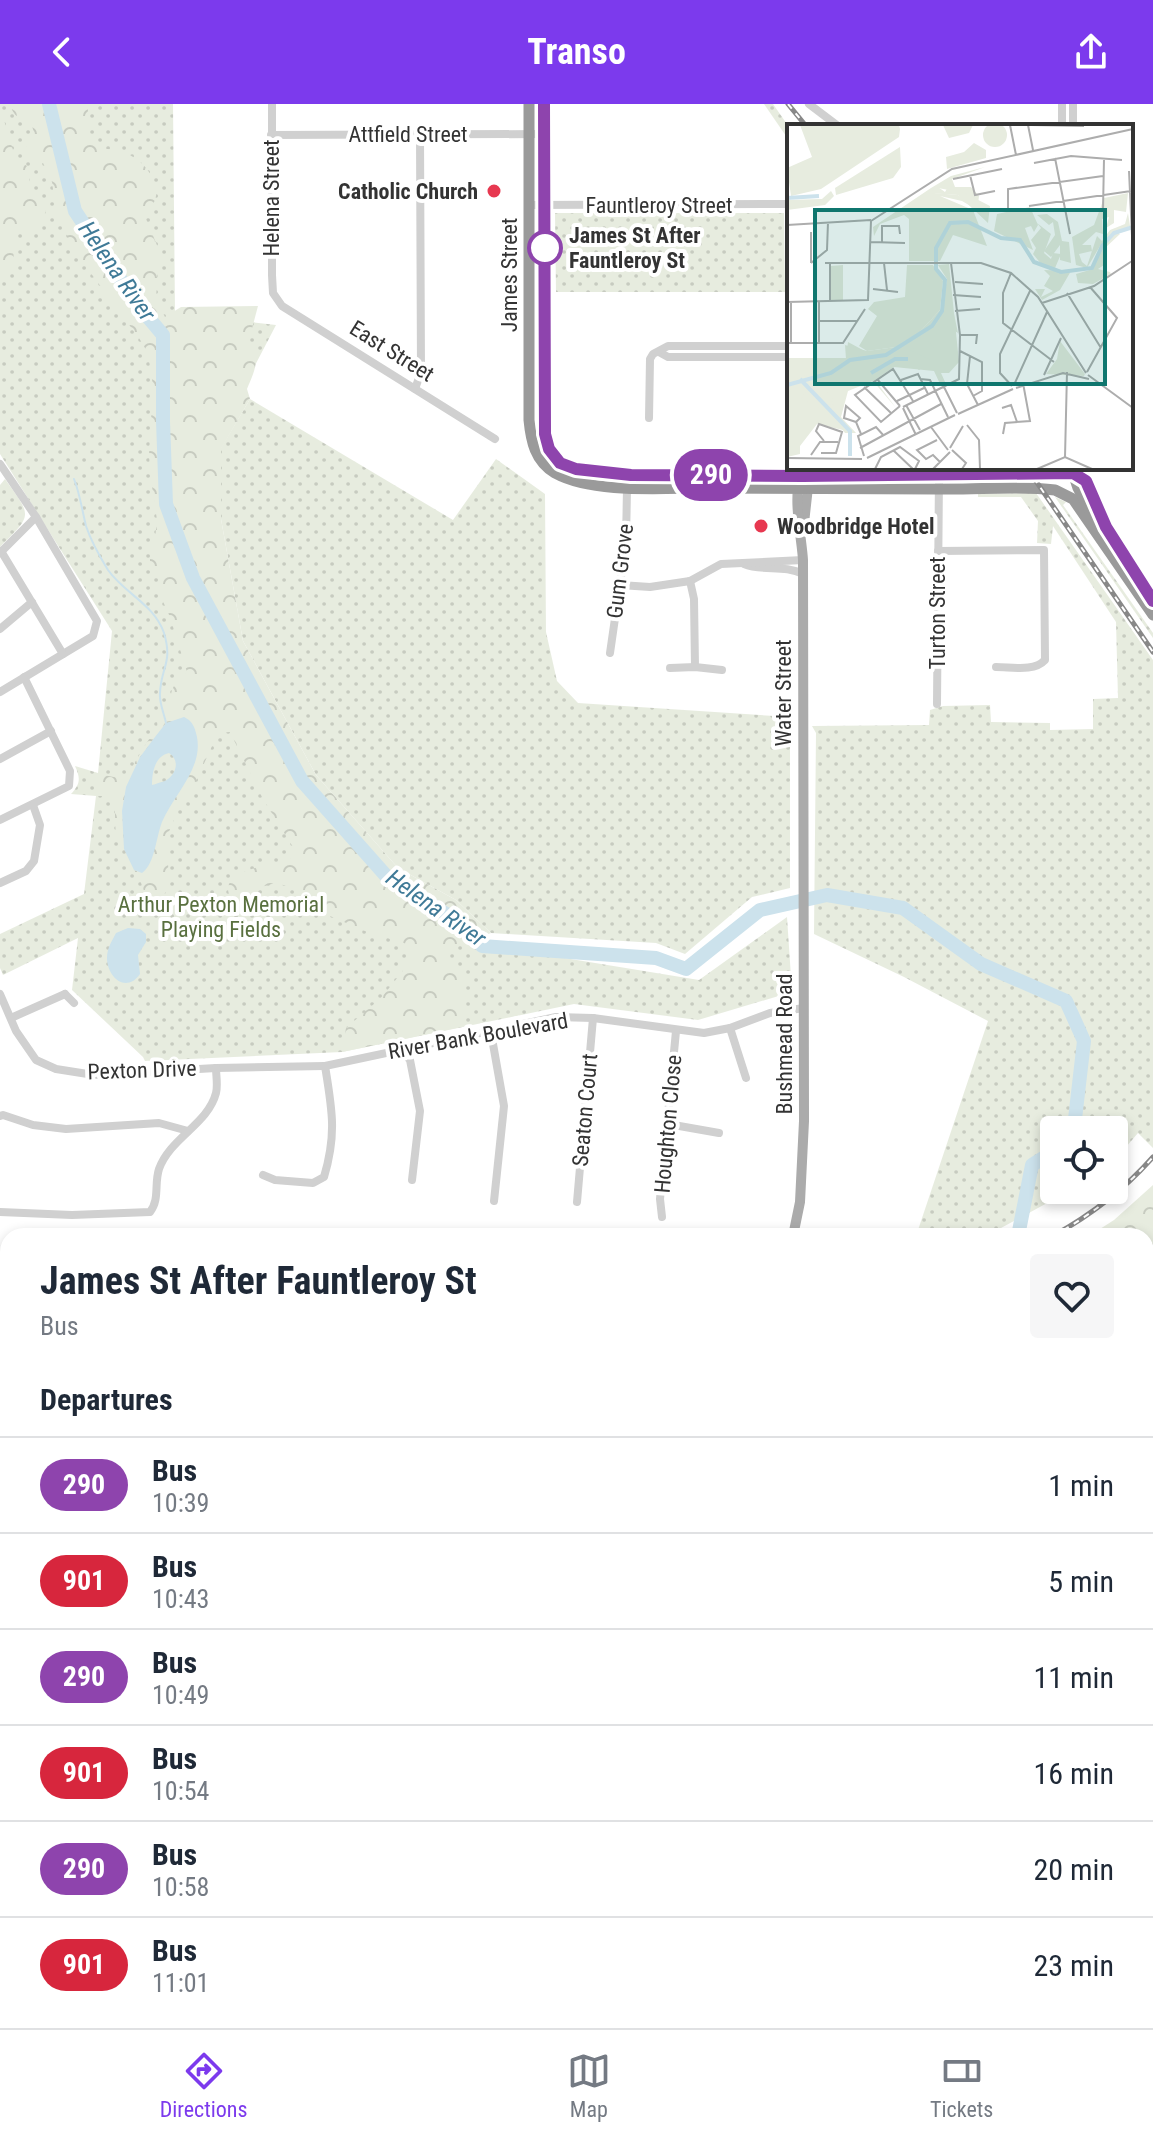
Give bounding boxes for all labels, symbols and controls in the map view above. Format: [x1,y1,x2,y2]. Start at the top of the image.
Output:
icon: back [40,30,84,74]
icon: share [1069,30,1113,74]
text: Transo [527,31,626,73]
street label: Attfield Street [348,122,468,147]
inset map [787,124,1133,470]
street label: Helena Street [259,139,284,257]
place label: Catholic Church [338,179,478,204]
marker: Catholic Church [485,182,503,200]
street label: Fauntleroy Street [585,193,733,218]
water label: Helena River [73,216,162,327]
street label: James Street [497,218,522,332]
place label: James St After Fauntleroy St [569,223,701,273]
marker: James St After Fauntleroy St [528,231,562,265]
street label: East Street [345,315,439,387]
line badge: 290 [665,449,757,501]
text: 290 [690,458,732,491]
place label: Woodbridge Hotel [777,514,935,539]
marker: Woodbridge Hotel [752,517,770,535]
street label: Gum Grove [602,522,638,620]
street label: Turton Street [925,557,950,669]
street label: Water Street [771,639,796,747]
water label: Helena River [381,864,492,953]
park label: Arthur Pexton Memorial Playing Fields [118,892,324,942]
street label: Bushmead Road [772,974,797,1114]
street label: River Bank Boulevard [386,1008,570,1064]
street label: Seaton Court [568,1053,602,1167]
street label: Houghton Close [650,1054,686,1194]
street label: Pexton Drive [87,1056,197,1084]
map controls [1040,1116,1128,1204]
button: locate [1040,1116,1128,1204]
button: heart [1030,1254,1114,1338]
text: James St After Fauntleroy St [40,1259,477,1303]
text: Bus [40,1311,79,1341]
text: Departures [40,1382,173,1417]
text: Bus [152,1453,197,1488]
text: 290 [63,1468,105,1501]
text: 1 min [1048,1468,1114,1503]
text: 10:39 [152,1488,209,1518]
text: Bus [152,1549,197,1584]
text: 901 [63,1564,105,1597]
text: 5 min [1048,1564,1114,1599]
text: 10:43 [152,1584,209,1614]
text: Bus [152,1645,197,1680]
text: 290 [63,1660,105,1693]
text: 11 min [1033,1660,1114,1695]
text: 10:49 [152,1680,209,1710]
text: Bus [152,1741,197,1776]
text: 901 [63,1756,105,1789]
text: 16 min [1033,1756,1114,1791]
text: 10:54 [152,1776,209,1806]
text: Bus [152,1837,197,1872]
text: 290 [63,1852,105,1885]
text: 20 min [1033,1852,1114,1887]
text: 10:58 [152,1872,209,1902]
text: Bus [152,1933,197,1968]
text: 901 [63,1948,105,1981]
text: 23 min [1033,1948,1114,1983]
text: 11:01 [152,1968,209,1998]
tab: Directions [160,2049,248,2122]
tab: Map [567,2049,611,2122]
tab: Tickets [930,2049,993,2122]

